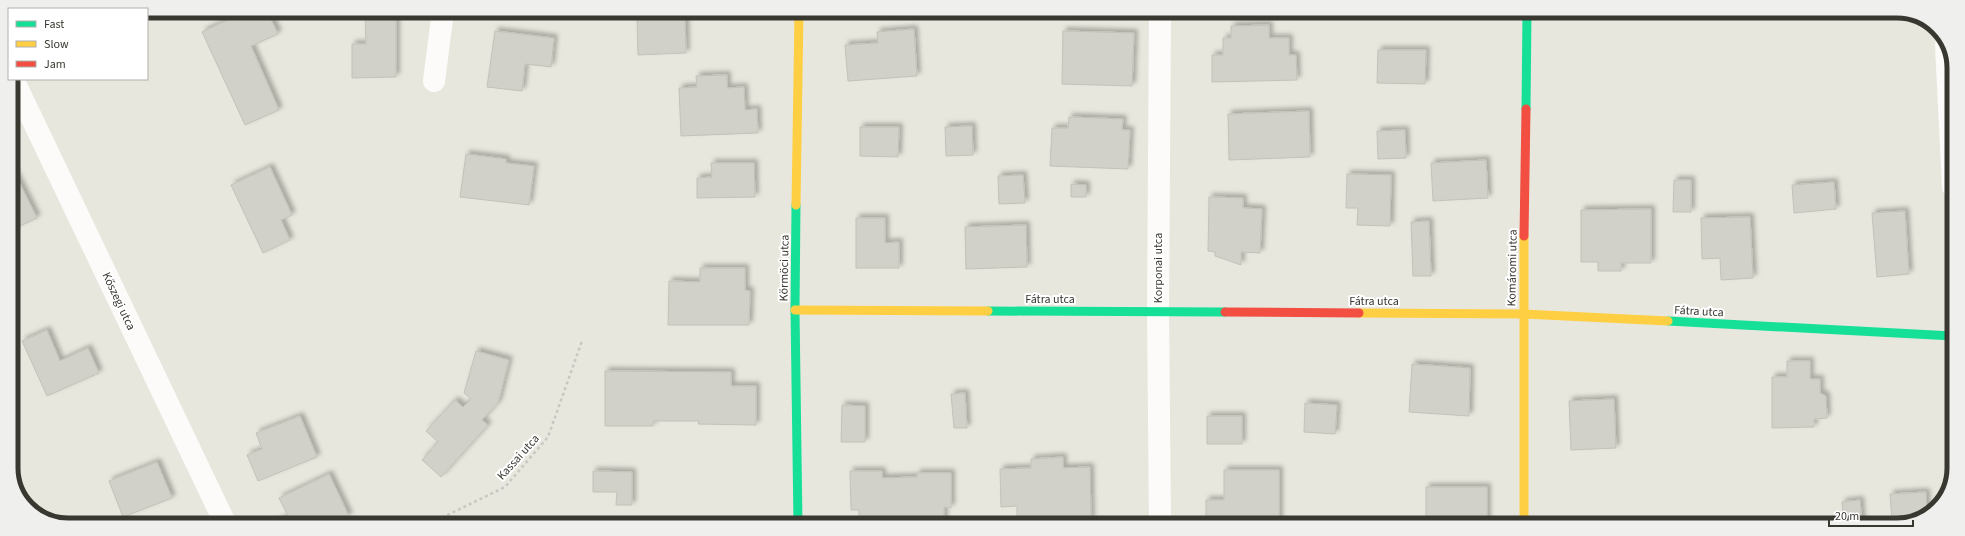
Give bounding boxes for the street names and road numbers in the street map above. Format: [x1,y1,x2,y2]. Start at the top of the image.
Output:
street label: Komáromi utca [1503,229,1522,307]
street label: Korponai utca [1150,233,1167,303]
street label: Körmöci utca [775,235,794,301]
street label: Kőszegi utca [98,269,139,333]
street label: Fátra utca [1025,291,1075,308]
street label: Fátra utca [1349,293,1399,310]
street label: Fátra utca [1674,302,1724,321]
street label: Kassai utca [493,431,544,484]

